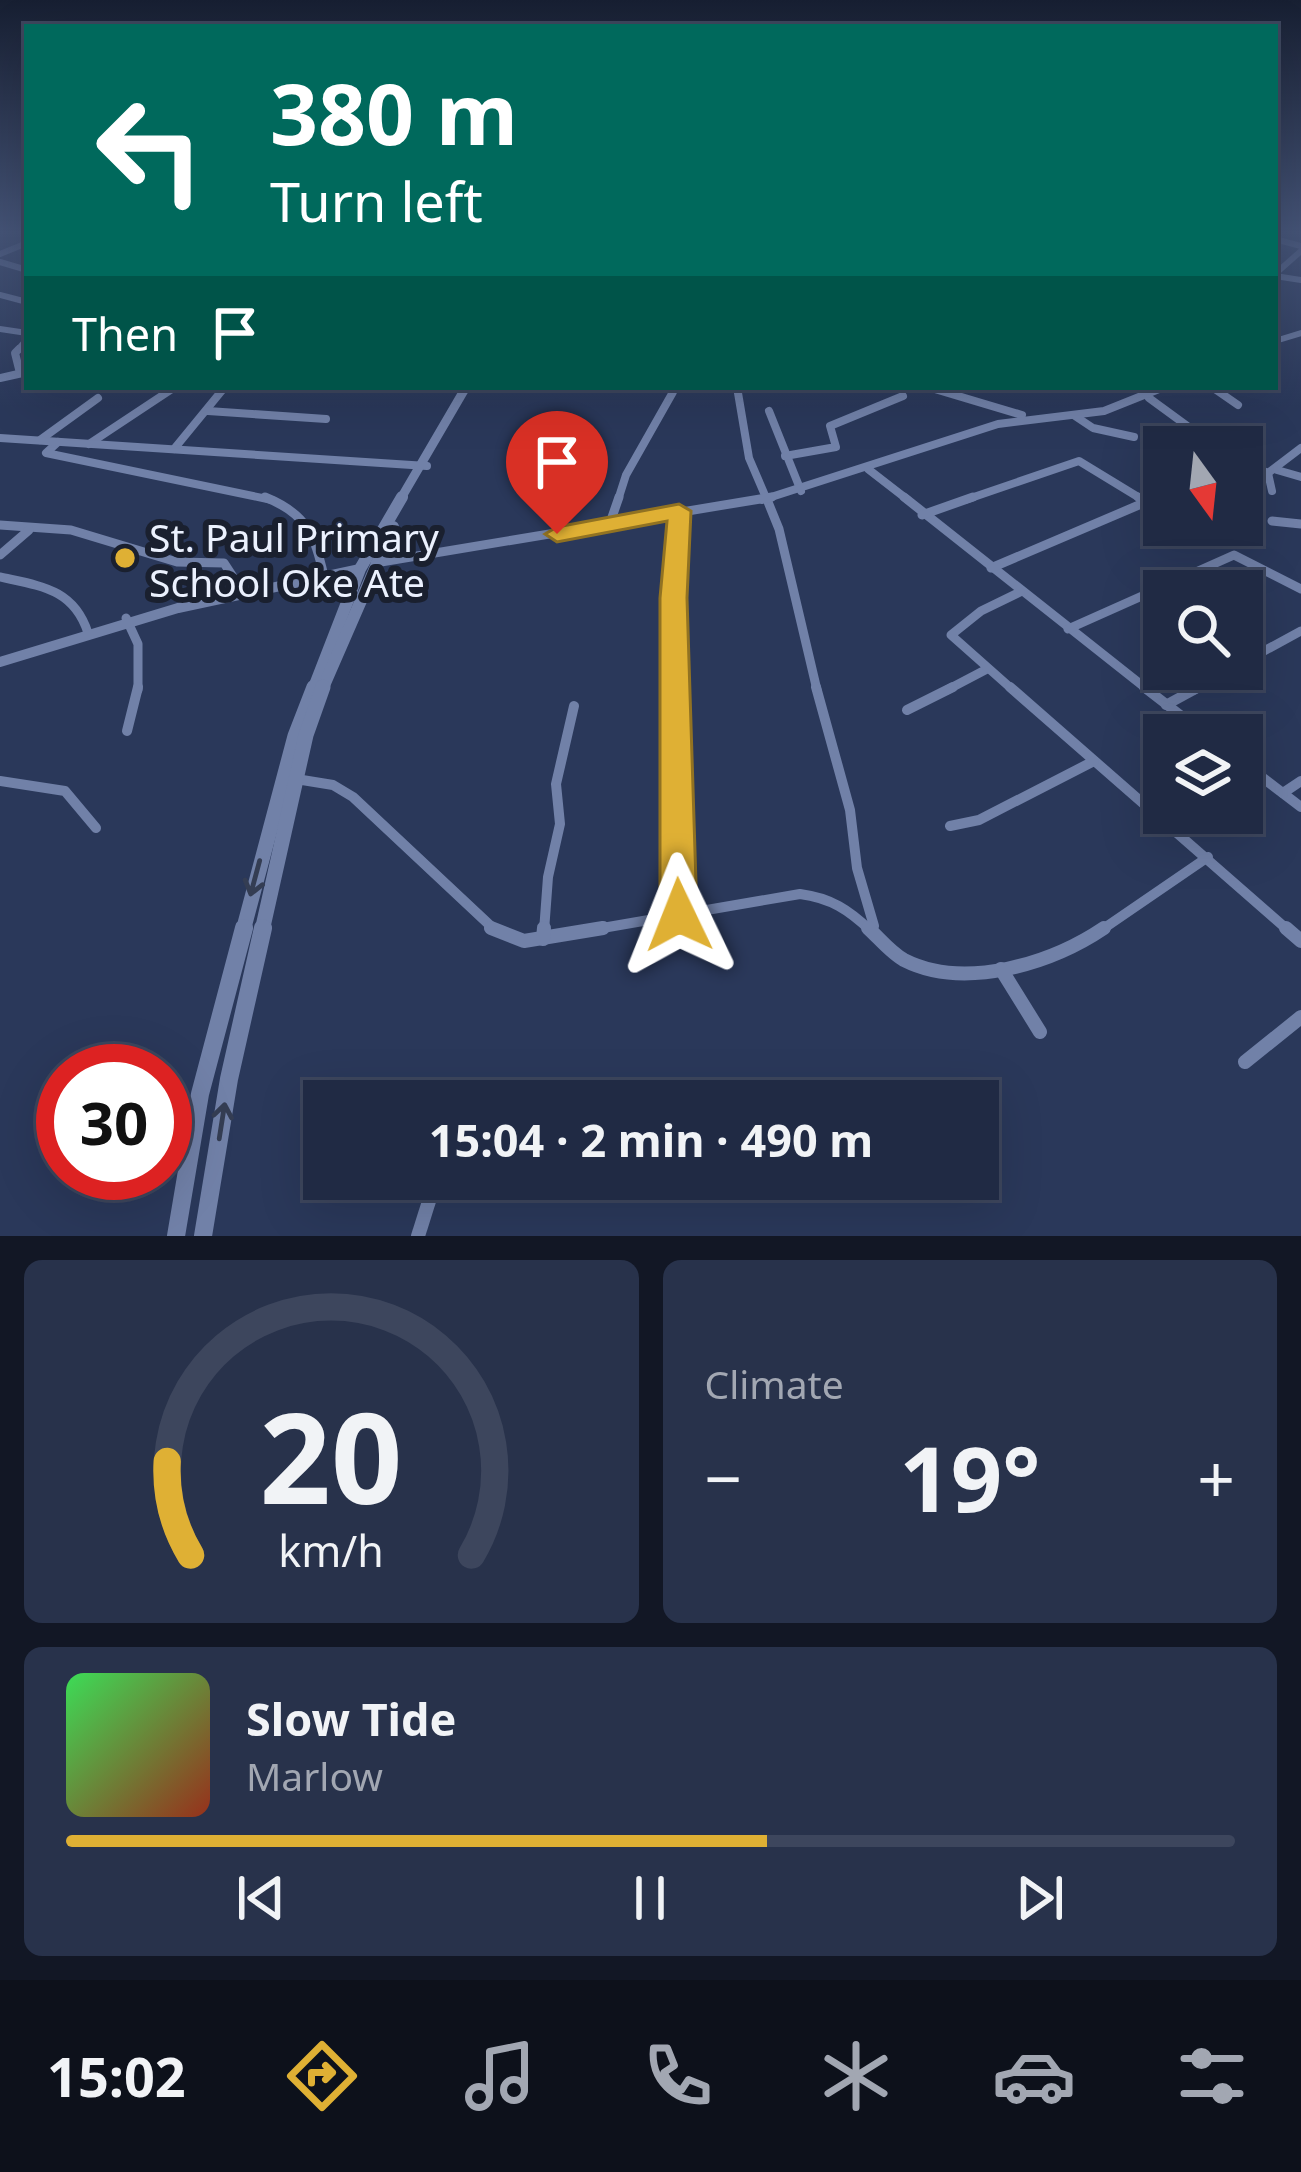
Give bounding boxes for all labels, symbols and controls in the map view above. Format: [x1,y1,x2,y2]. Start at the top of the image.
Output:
text: 380 m [270,55,518,170]
icon: left [72,72,228,228]
text: Turn left [270,164,483,238]
icon: arrive [202,300,268,366]
text: Then [72,303,178,364]
pin [506,411,608,534]
north arrow [1143,426,1263,546]
map controls [1143,426,1263,834]
icon: arrive [524,429,590,495]
place label: St. Paul Primary School Oke Ate [149,510,439,608]
marker: St. Paul Primary School Oke Ate [112,545,138,571]
button: search [1143,570,1263,690]
button: layers [1143,714,1263,834]
position arrow [616,852,742,978]
one-way arrow [242,858,264,896]
speed limit sign: 30 [36,1044,192,1200]
one-way arrow [212,1102,235,1141]
text: 15:04 · 2 min · 490 m [429,1109,873,1170]
text: Climate [705,1357,844,1410]
text: 20 [260,1371,403,1541]
text: 19° [899,1416,1040,1538]
text: − [705,1432,742,1522]
text: + [1197,1432,1235,1522]
text: km/h [279,1520,384,1579]
text: Slow Tide [246,1688,456,1749]
text: Marlow [246,1749,383,1802]
icon: previous [228,1865,294,1931]
icon: pause [617,1865,683,1931]
icon: next [1007,1865,1073,1931]
icon: directions [280,2034,364,2118]
icon: music [458,2034,542,2118]
icon: phone [636,2034,720,2118]
icon: climate [814,2034,898,2118]
icon: car [992,2034,1076,2118]
icon: filters [1170,2034,1254,2118]
text: 15:02 [47,2039,186,2113]

